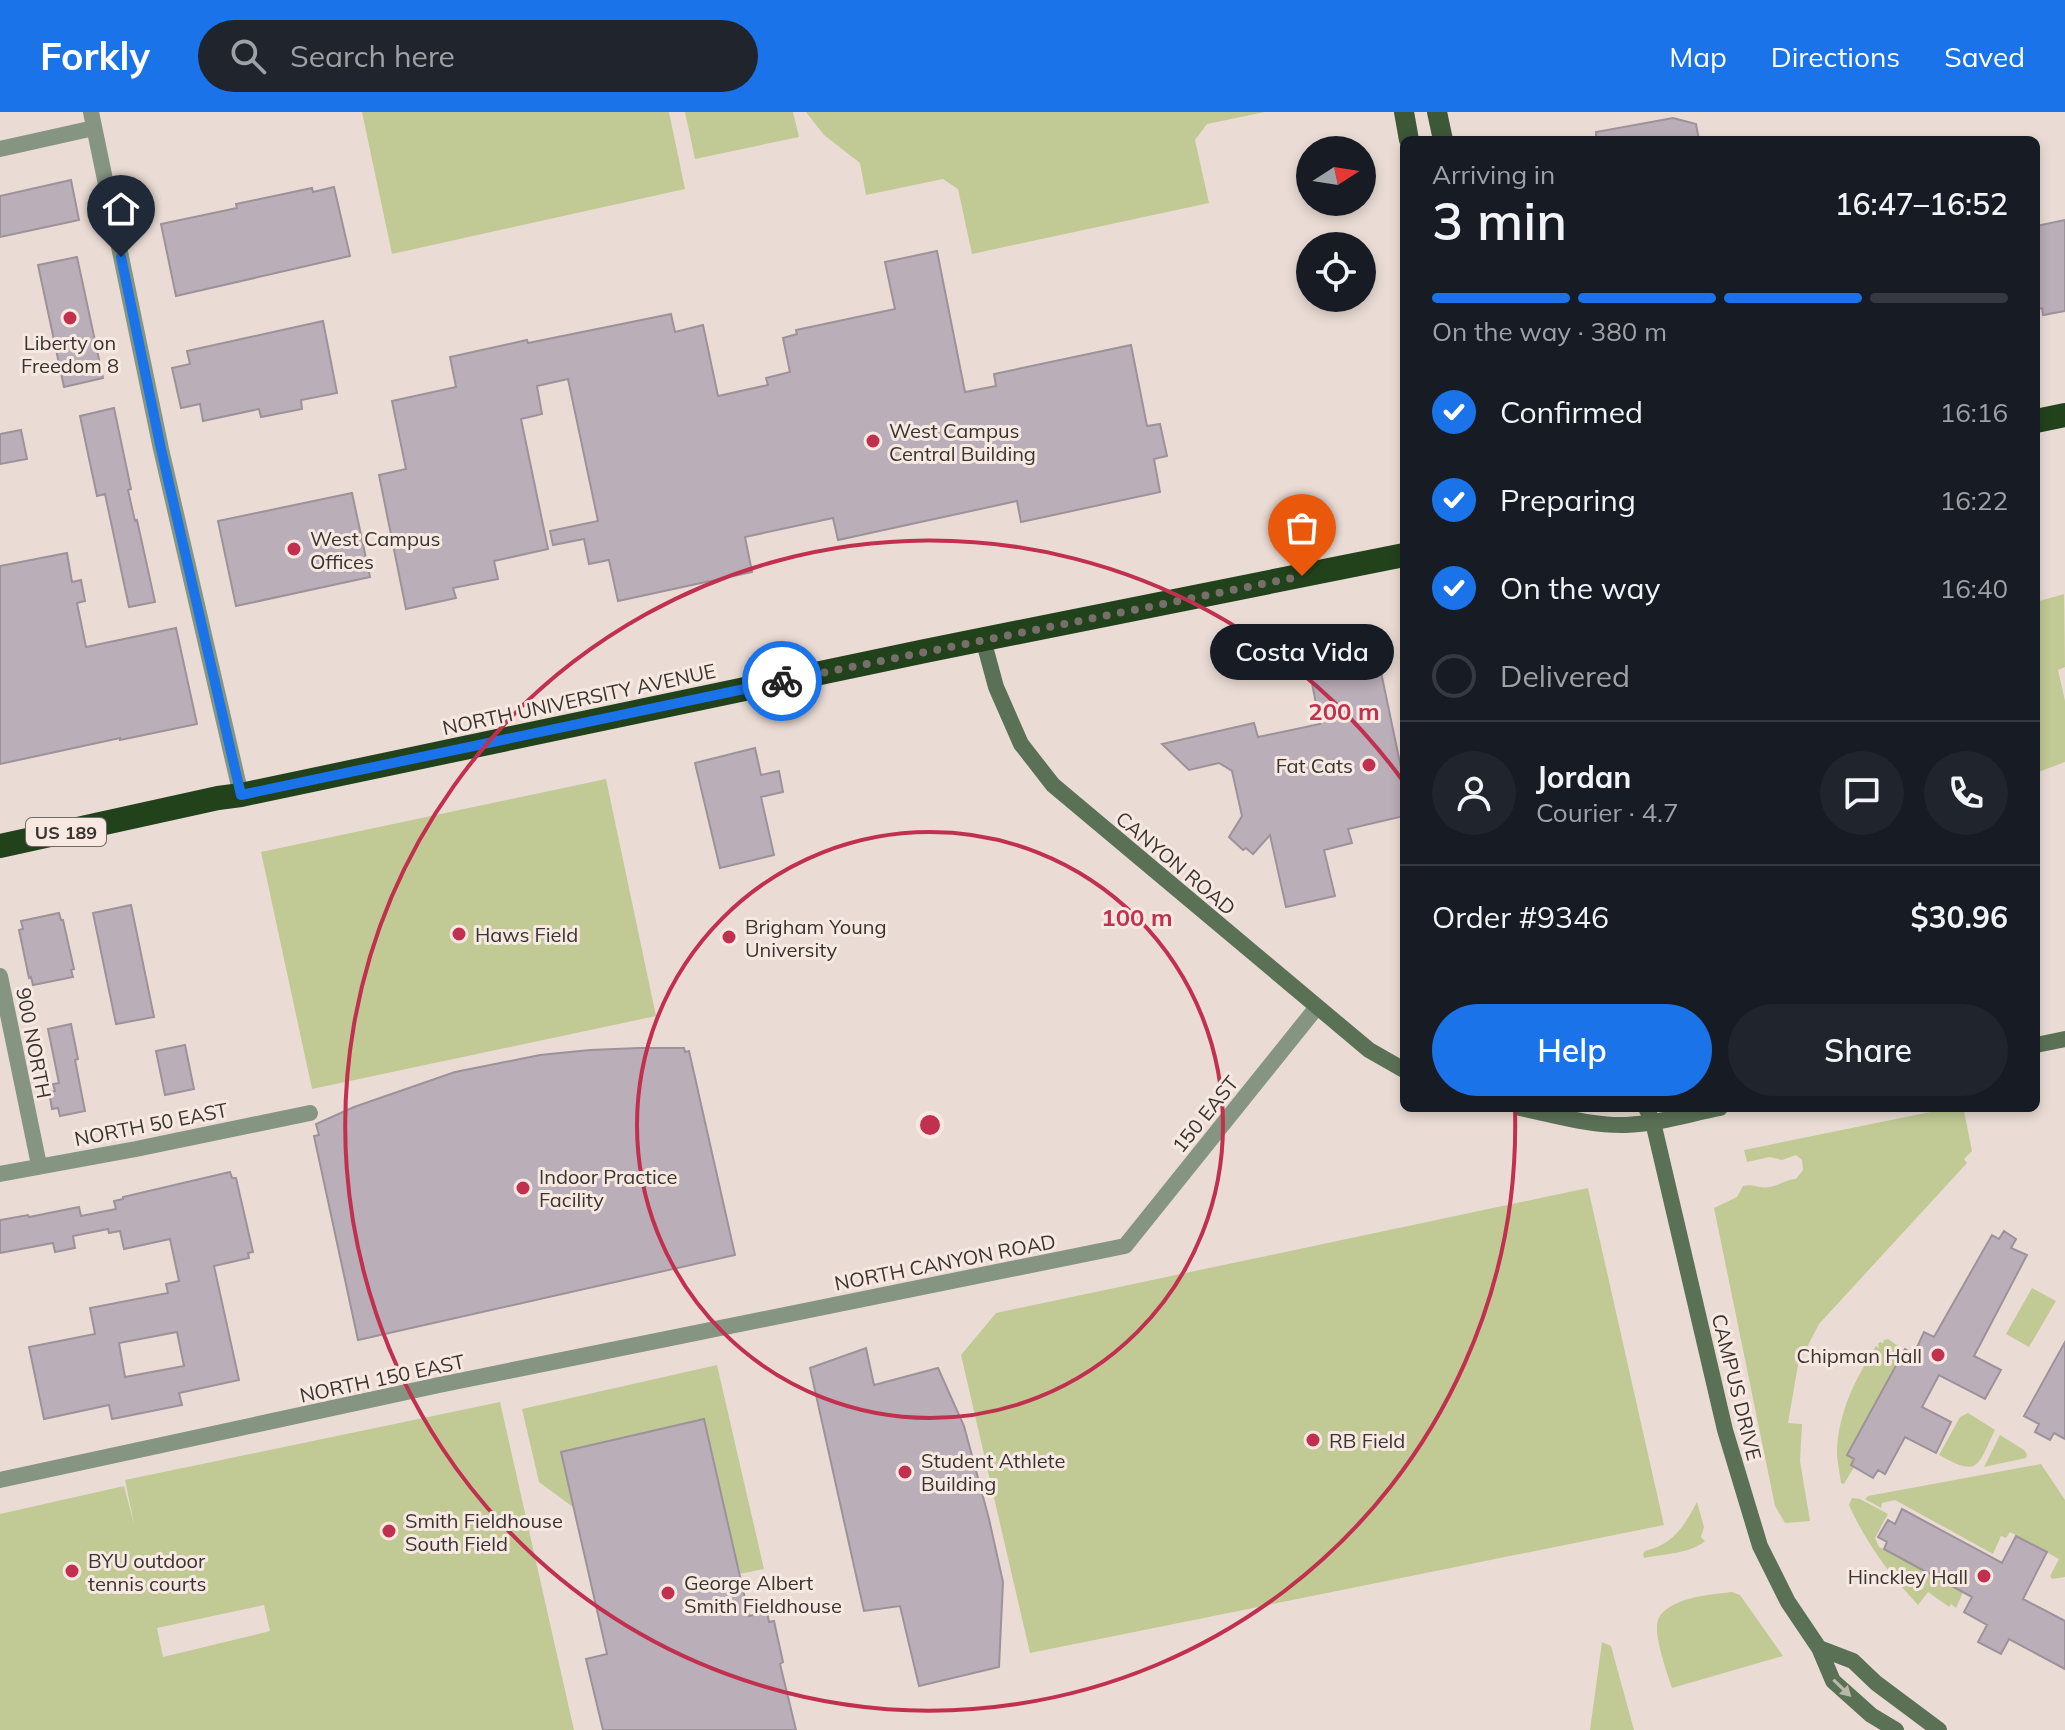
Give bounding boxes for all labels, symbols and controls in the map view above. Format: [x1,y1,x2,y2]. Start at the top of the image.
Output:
search box [198,20,758,92]
text: Forkly [40,32,150,80]
icon: search [226,34,270,78]
text: Search here [290,37,455,75]
text: Map [1669,39,1727,74]
text: Directions [1771,39,1900,74]
text: Saved [1944,39,2025,74]
north arrow [1296,136,1376,216]
map controls [1296,136,1376,312]
text: Arriving in [1432,158,1555,191]
pin [87,175,155,257]
text: 16:47–16:52 [1835,185,2008,223]
icon: home [99,187,143,231]
text: 3 min [1432,188,1567,253]
button: locate [1296,232,1376,312]
marker: Liberty on Freedom 8 [61,309,79,327]
text: On the way · 380 m [1432,315,1667,348]
place label: Liberty on Freedom 8 [21,330,119,378]
icon: check [1432,390,1476,434]
text: Confirmed [1500,393,1643,431]
text: 16:16 [1940,396,2008,429]
place label: West Campus Central Building [889,418,1036,466]
marker: West Campus Central Building [864,432,882,450]
icon: check [1432,478,1476,522]
text: Preparing [1500,481,1636,519]
text: 16:22 [1940,484,2008,517]
pin [1268,494,1336,576]
icon: bag [1280,506,1324,550]
place label: West Campus Offices [310,526,440,574]
marker: West Campus Offices [285,540,303,558]
icon: check [1432,566,1476,610]
text: On the way [1500,569,1660,607]
text: 16:40 [1940,572,2008,605]
callout: Costa Vida [1210,624,1394,680]
text: Costa Vida [1235,635,1369,668]
courier [742,641,822,721]
text: Delivered [1500,657,1630,695]
street label: NORTH UNIVERSITY AVENUE [440,658,718,740]
icon: bike [760,659,804,703]
text: 200 m [1308,696,1380,726]
button: person [1432,751,1516,835]
button: chat [1820,751,1904,835]
button: phone [1924,751,2008,835]
place label: Fat Cats [1276,753,1353,778]
marker: Fat Cats [1360,756,1378,774]
text: Jordan [1536,758,1631,796]
text: Courier · 4.7 [1536,796,1679,829]
street label: CANYON ROAD [1111,806,1241,920]
road number: US 189 [26,818,106,846]
text: Order #9346 [1432,898,1609,936]
text: $30.96 [1911,898,2008,936]
text: 100 m [1101,902,1173,932]
place label: Brigham Young University [745,914,887,962]
place label: Haws Field [475,922,578,947]
marker: Haws Field [450,925,468,943]
marker: Brigham Young University [720,928,738,946]
street label: 900 NORTH [11,985,57,1101]
button: Help [1432,1004,1712,1096]
button: Share [1728,1004,2008,1096]
street label: 150 EAST [1166,1071,1244,1157]
street label: NORTH 50 EAST [72,1097,230,1151]
centre of rings [916,1111,944,1139]
place label: Indoor Practice Facility [539,1164,677,1212]
marker: Indoor Practice Facility [514,1179,532,1197]
street label: NORTH CANYON ROAD [832,1228,1058,1296]
street label: CAMPUS DRIVE [1707,1311,1767,1463]
place label: Chipman Hall [1797,1343,1922,1368]
marker: Chipman Hall [1929,1346,1947,1364]
street label: NORTH 150 EAST [297,1348,467,1408]
place label: RB Field [1329,1428,1405,1453]
marker: RB Field [1304,1431,1322,1449]
place label: Student Athlete Building [921,1448,1065,1496]
marker: Student Athlete Building [896,1463,914,1481]
place label: Smith Fieldhouse South Field [405,1508,563,1556]
marker: Smith Fieldhouse South Field [380,1522,398,1540]
place label: BYU outdoor tennis courts [88,1548,207,1596]
marker: BYU outdoor tennis courts [63,1562,81,1580]
place label: Hinckley Hall [1848,1564,1968,1589]
marker: Hinckley Hall [1975,1567,1993,1585]
place label: George Albert Smith Fieldhouse [684,1570,842,1618]
marker: George Albert Smith Fieldhouse [659,1584,677,1602]
one-way arrow [1832,1678,1851,1696]

